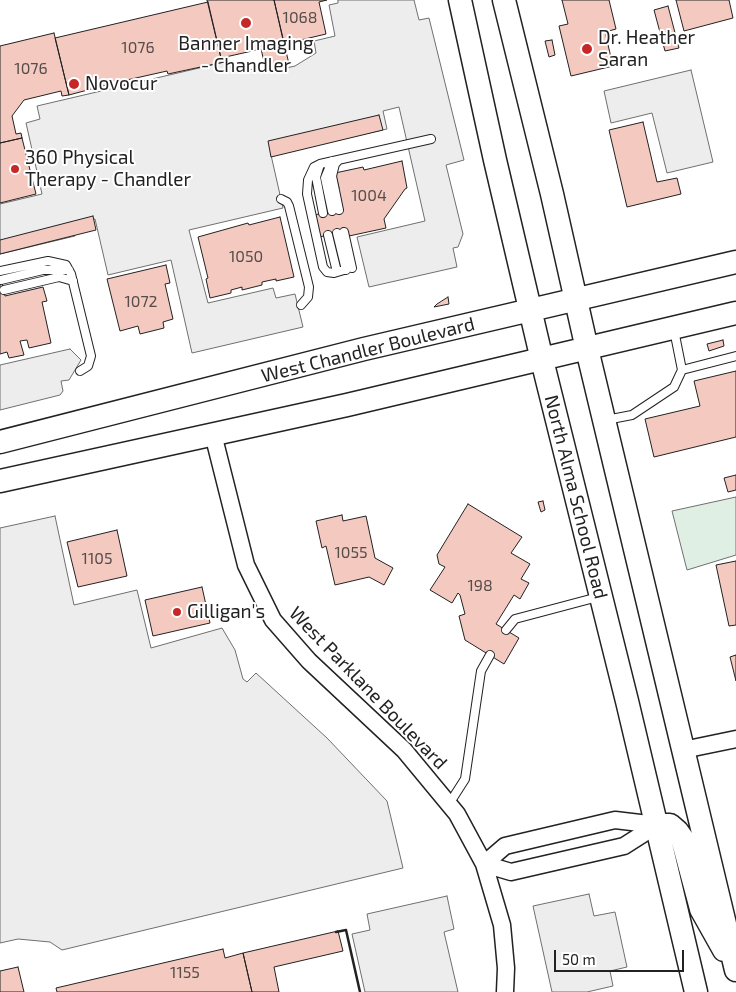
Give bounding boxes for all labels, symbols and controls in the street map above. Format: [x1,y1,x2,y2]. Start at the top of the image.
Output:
house number: 1068 [283,8,317,28]
marker: Banner Imaging - Chandler [239,16,253,30]
place label: Dr. Heather Saran [598,27,695,71]
place label: Banner Imaging - Chandler [178,33,314,77]
house number: 1076 [121,38,155,58]
marker: Dr. Heather Saran [580,42,594,56]
house number: 1076 [14,59,48,79]
place label: Novocur [85,73,158,95]
marker: Novocur [67,77,81,91]
place label: 360 Physical Therapy - Chandler [25,147,191,191]
marker: 360 Physical Therapy - Chandler [9,163,21,175]
house number: 1004 [351,186,387,206]
house number: 1050 [229,247,263,267]
house number: 1072 [124,292,158,312]
street label: West Chandler Boulevard [259,312,477,388]
street label: North Alma School Road [540,393,612,601]
house number: 1055 [334,543,368,563]
house number: 1105 [82,549,112,569]
house number: 198 [467,576,493,596]
place label: Gilligan's [187,601,265,623]
street label: West Parklane Boulevard [284,602,452,774]
marker: Gilligan's [171,606,183,618]
scale bar [556,940,686,972]
text: 50 m [562,950,596,968]
house number: 1155 [170,963,200,983]

